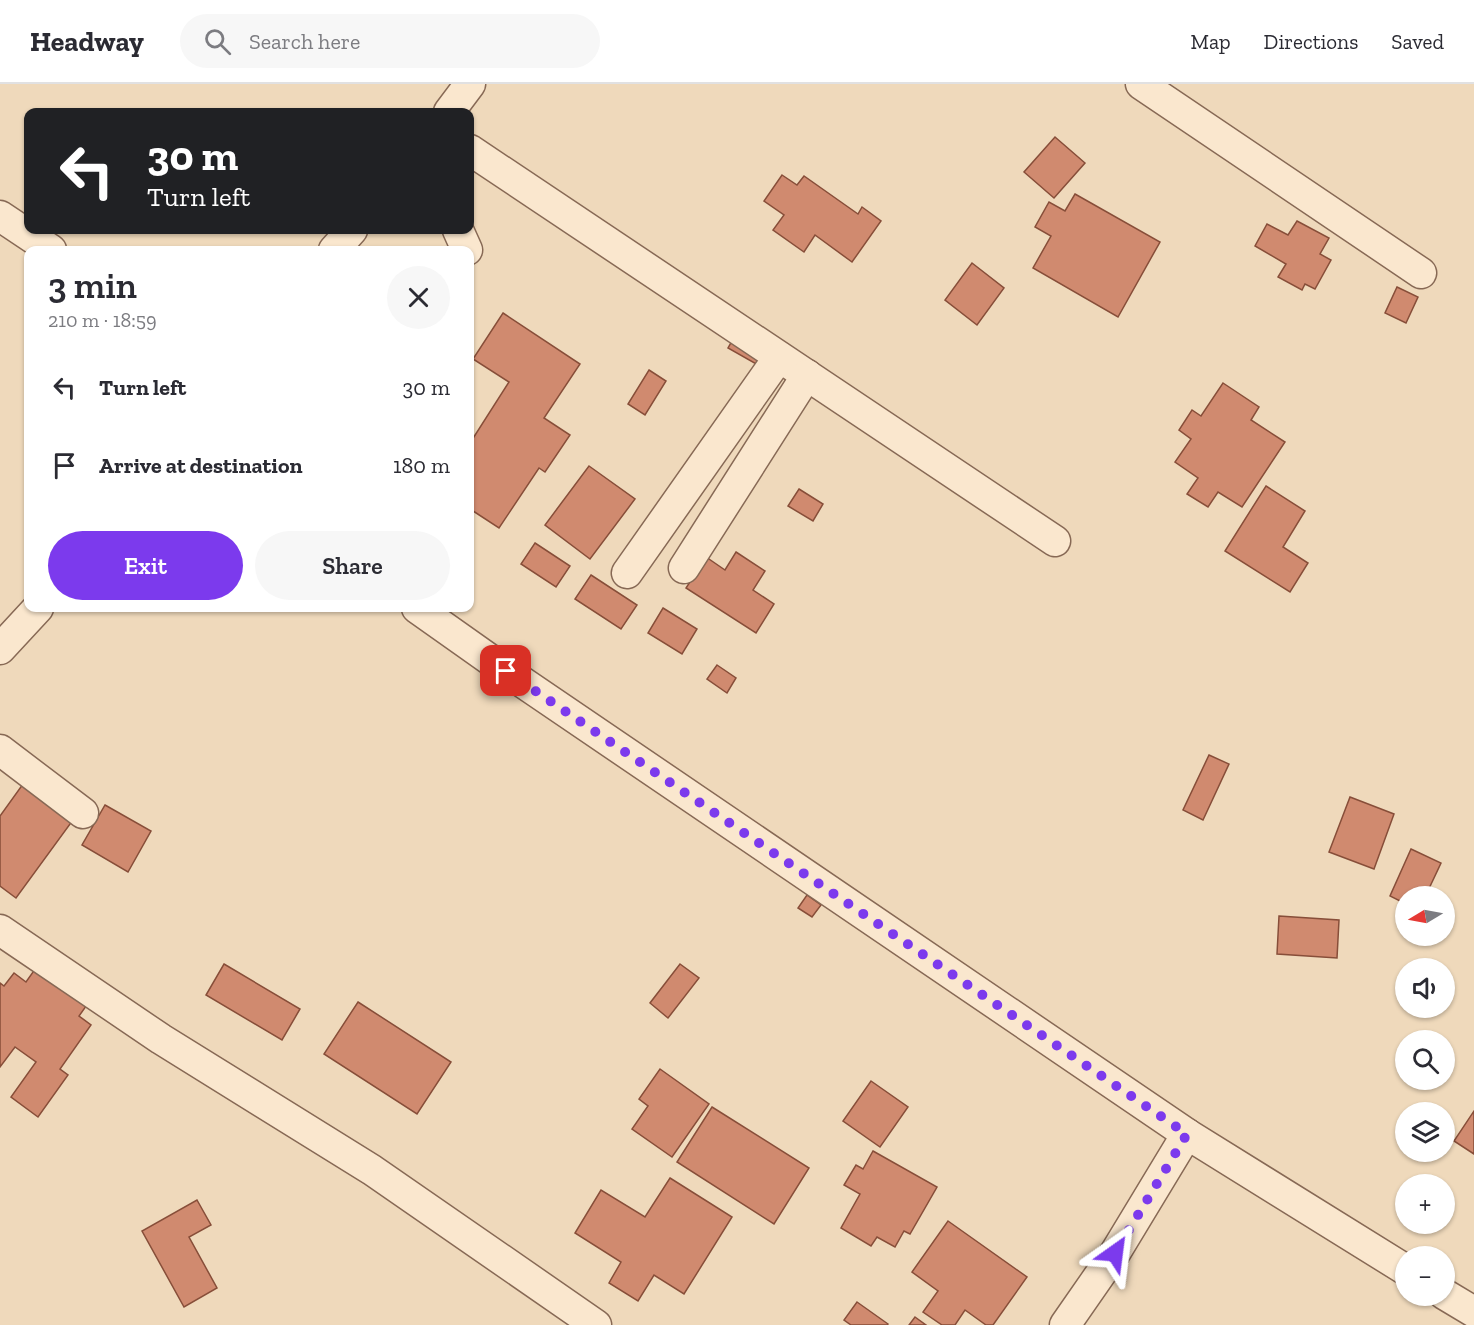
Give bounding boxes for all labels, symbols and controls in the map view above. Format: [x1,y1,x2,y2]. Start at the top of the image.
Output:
search box [180,14,600,68]
text: Headway [30,25,144,58]
icon: search [201,25,234,58]
text: Search here [249,28,360,55]
text: Map [1191,29,1231,54]
text: Directions [1264,29,1358,54]
text: Saved [1391,29,1444,54]
text: 30 m [147,130,238,181]
icon: left [48,132,126,210]
text: Turn left [147,181,250,213]
text: 3 min [48,264,137,307]
button: close [387,266,450,329]
text: 210 m · 18:59 [48,308,157,332]
icon: left [48,371,81,404]
text: Turn left [99,374,186,401]
text: 30 m [403,374,450,401]
icon: arrive [48,449,81,482]
text: Arrive at destination [99,452,302,479]
text: 180 m [393,452,450,479]
button: Exit [48,531,243,600]
button: Share [255,531,450,600]
pin [480,645,531,696]
icon: arrive [489,654,522,687]
north arrow [1395,886,1455,946]
map controls [1395,886,1455,1306]
button: sound [1395,958,1455,1018]
button: search [1395,1030,1455,1090]
button: layers [1395,1102,1455,1162]
button: + [1395,1174,1455,1234]
position arrow [1083,1221,1147,1285]
button: − [1395,1246,1455,1306]

